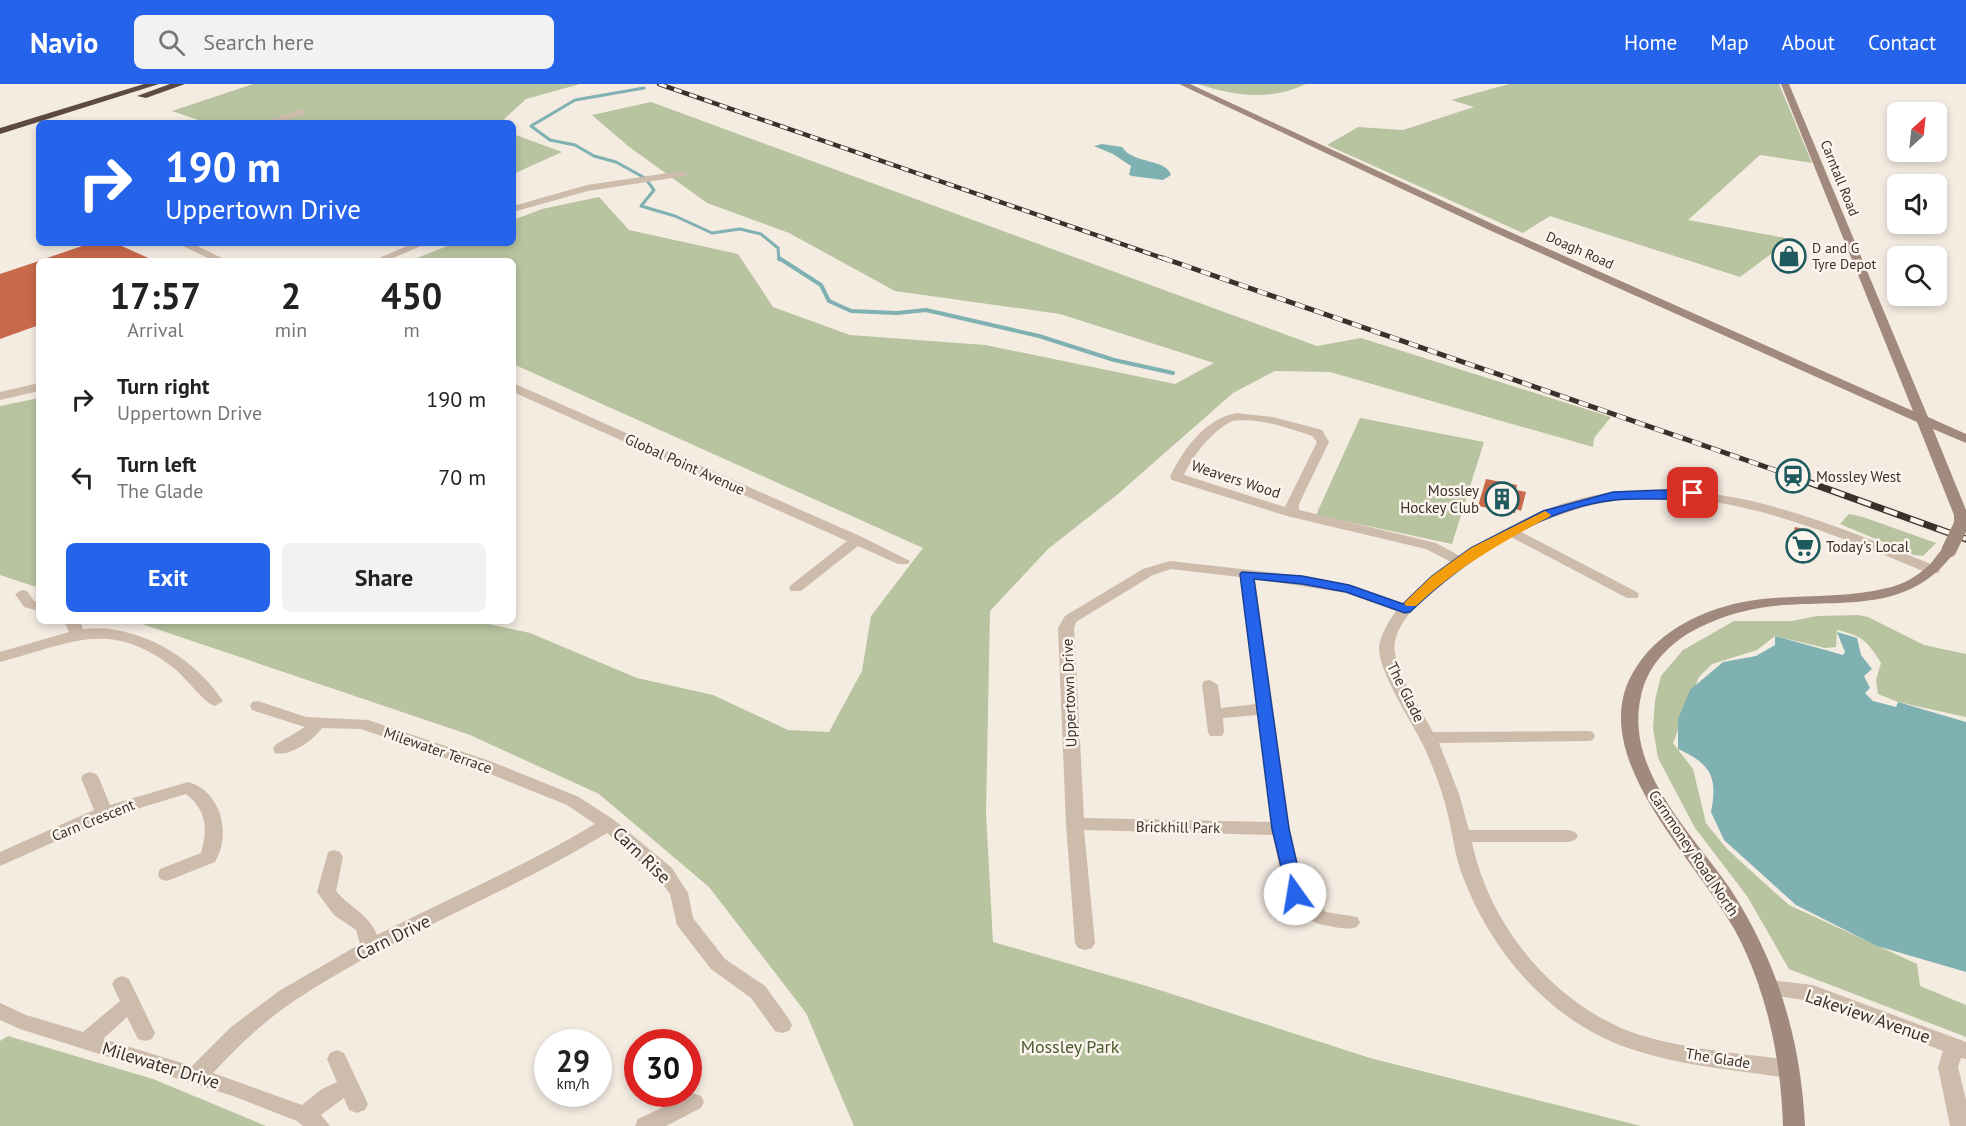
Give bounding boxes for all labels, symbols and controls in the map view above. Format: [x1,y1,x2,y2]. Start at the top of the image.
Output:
search box [134,15,554,69]
text: Navio [30,24,98,61]
icon: search [155,26,188,59]
text: Search here [203,28,314,56]
text: Home [1624,29,1677,56]
text: Map [1710,29,1749,56]
text: About [1782,29,1835,56]
text: Contact [1868,29,1936,56]
north arrow [1887,102,1947,162]
map controls [1887,102,1947,306]
street label: Carntall Road [1817,137,1863,219]
text: 190 m [165,139,281,194]
icon: right [66,144,144,222]
button: sound [1887,174,1947,234]
text: Uppertown Drive [165,192,361,226]
street label: Doagh Road [1543,227,1617,273]
shop icon: D and G Tyre Depot [1771,238,1807,274]
place label: D and G Tyre Depot [1812,239,1876,273]
button: search [1887,246,1947,306]
text: 17:57 [110,272,201,319]
text: 2 [281,272,301,319]
text: 450 [381,272,442,319]
text: Arrival [127,317,183,343]
text: min [275,317,307,343]
text: m [404,317,420,343]
text: Turn right [117,372,209,400]
icon: right [66,383,99,416]
text: 190 m [426,385,486,413]
text: Uppertown Drive [117,400,262,426]
street label: Global Point Avenue [622,429,748,499]
text: Turn left [117,450,197,478]
street label: Weavers Wood [1189,456,1283,502]
station icon: Mossley West [1775,458,1811,494]
icon: left [66,461,99,494]
text: 70 m [438,463,486,491]
pin [1667,467,1718,518]
place label: Mossley West [1816,467,1901,486]
icon: arrive [1676,476,1709,509]
text: The Glade [117,478,203,504]
place label: Mossley Hockey Club [1400,481,1479,517]
building icon: Mossley Hockey Club [1484,481,1520,517]
supermarket icon: Today's Local [1785,528,1821,564]
place label: Today's Local [1826,537,1910,556]
button: Exit [66,543,270,612]
button: Share [282,543,486,612]
street label: Uppertown Drive [1058,638,1080,748]
street label: The Glade [1383,659,1429,725]
street label: Milewater Terrace [381,723,495,777]
street label: Carnmoney Road North [1645,786,1743,920]
street label: Carn Crescent [49,795,137,845]
street label: Brickhill Park [1136,817,1221,837]
street label: Carn Rise [608,822,676,888]
position arrow [1263,862,1327,926]
street label: Carn Drive [352,909,434,965]
street label: Lakeview Avenue [1802,984,1934,1048]
speed limit sign: 30 [624,1029,702,1107]
park label: Mossley Park [1021,1035,1120,1058]
street label: Milewater Drive [99,1036,223,1094]
text: 29 [556,1041,590,1080]
street label: The Glade [1684,1044,1752,1072]
text: km/h [557,1074,589,1093]

